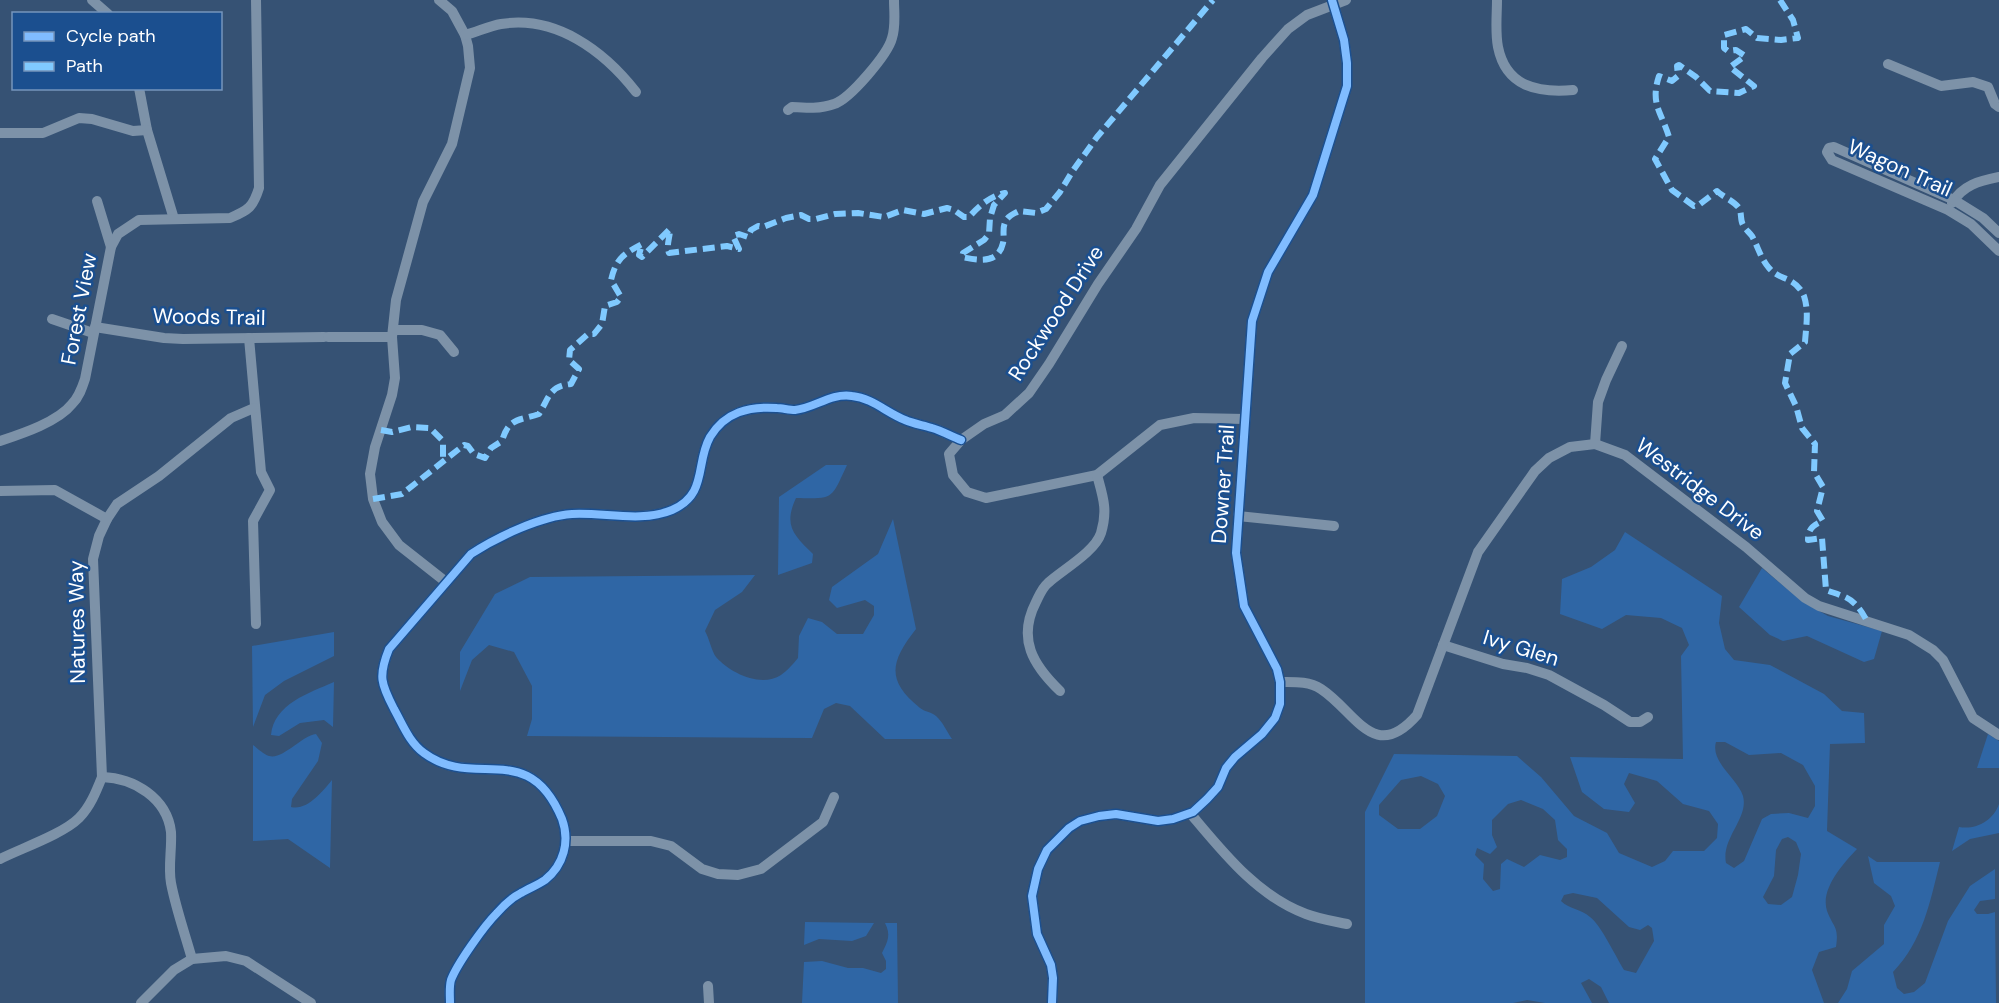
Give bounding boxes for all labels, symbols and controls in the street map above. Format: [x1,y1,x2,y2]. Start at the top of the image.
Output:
legend [12,12,222,90]
text: Cycle path [66,24,156,48]
text: Path [66,54,103,78]
street label: Wagon Trail [1843,133,1957,203]
street label: Rockwood Drive [1002,240,1110,386]
street label: Forest View [54,251,104,367]
street label: Woods Trail [152,302,266,332]
street label: Downer Trail [1205,423,1241,545]
street label: Westridge Drive [1630,431,1770,547]
street label: Natures Way [62,560,92,684]
street label: Ivy Glen [1480,623,1562,673]

